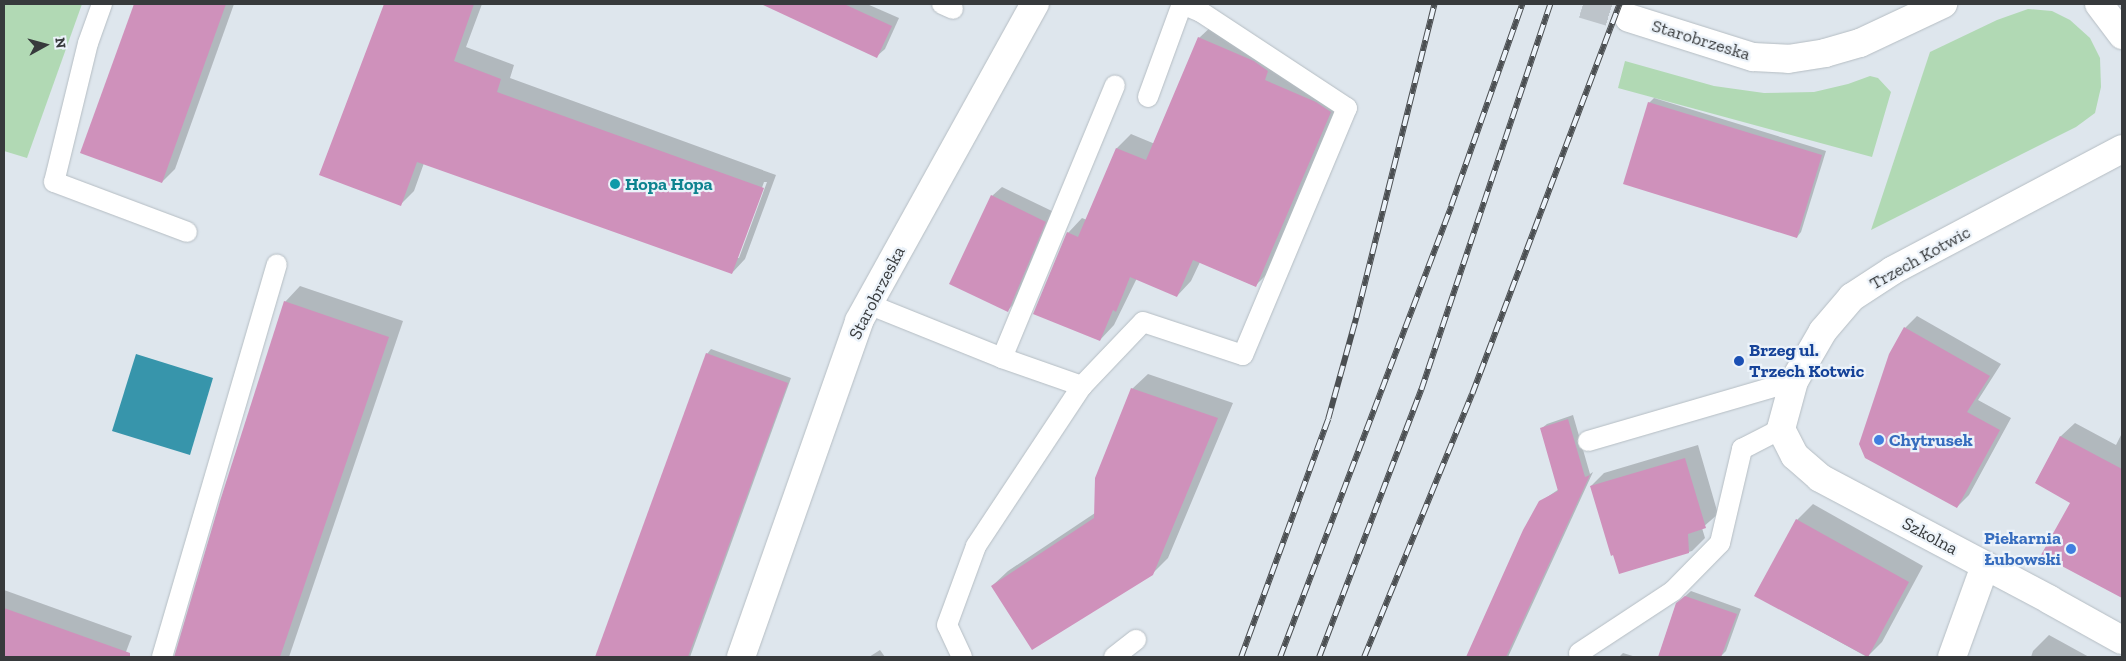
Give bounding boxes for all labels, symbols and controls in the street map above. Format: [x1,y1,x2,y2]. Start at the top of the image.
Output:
street label: Starobrzeska [1649,15,1753,65]
north arrow [20,20,70,70]
text: N [51,37,69,49]
place label: Hopa Hopa [625,173,713,195]
marker: Hopa Hopa [609,178,621,190]
street label: Trzech Kotwic [1866,221,1974,295]
street label: Starobrzeska [844,243,910,343]
place label: Brzeg ul. Trzech Kotwic [1749,340,1864,382]
marker: Brzeg ul. Trzech Kotwic [1733,355,1745,367]
place label: Chytrusek [1889,429,1973,451]
marker: Chytrusek [1873,434,1885,446]
street label: Szkolna [1898,512,1962,560]
place label: Piekarnia Łubowski [1984,528,2061,570]
marker: Piekarnia Łubowski [2065,543,2077,555]

